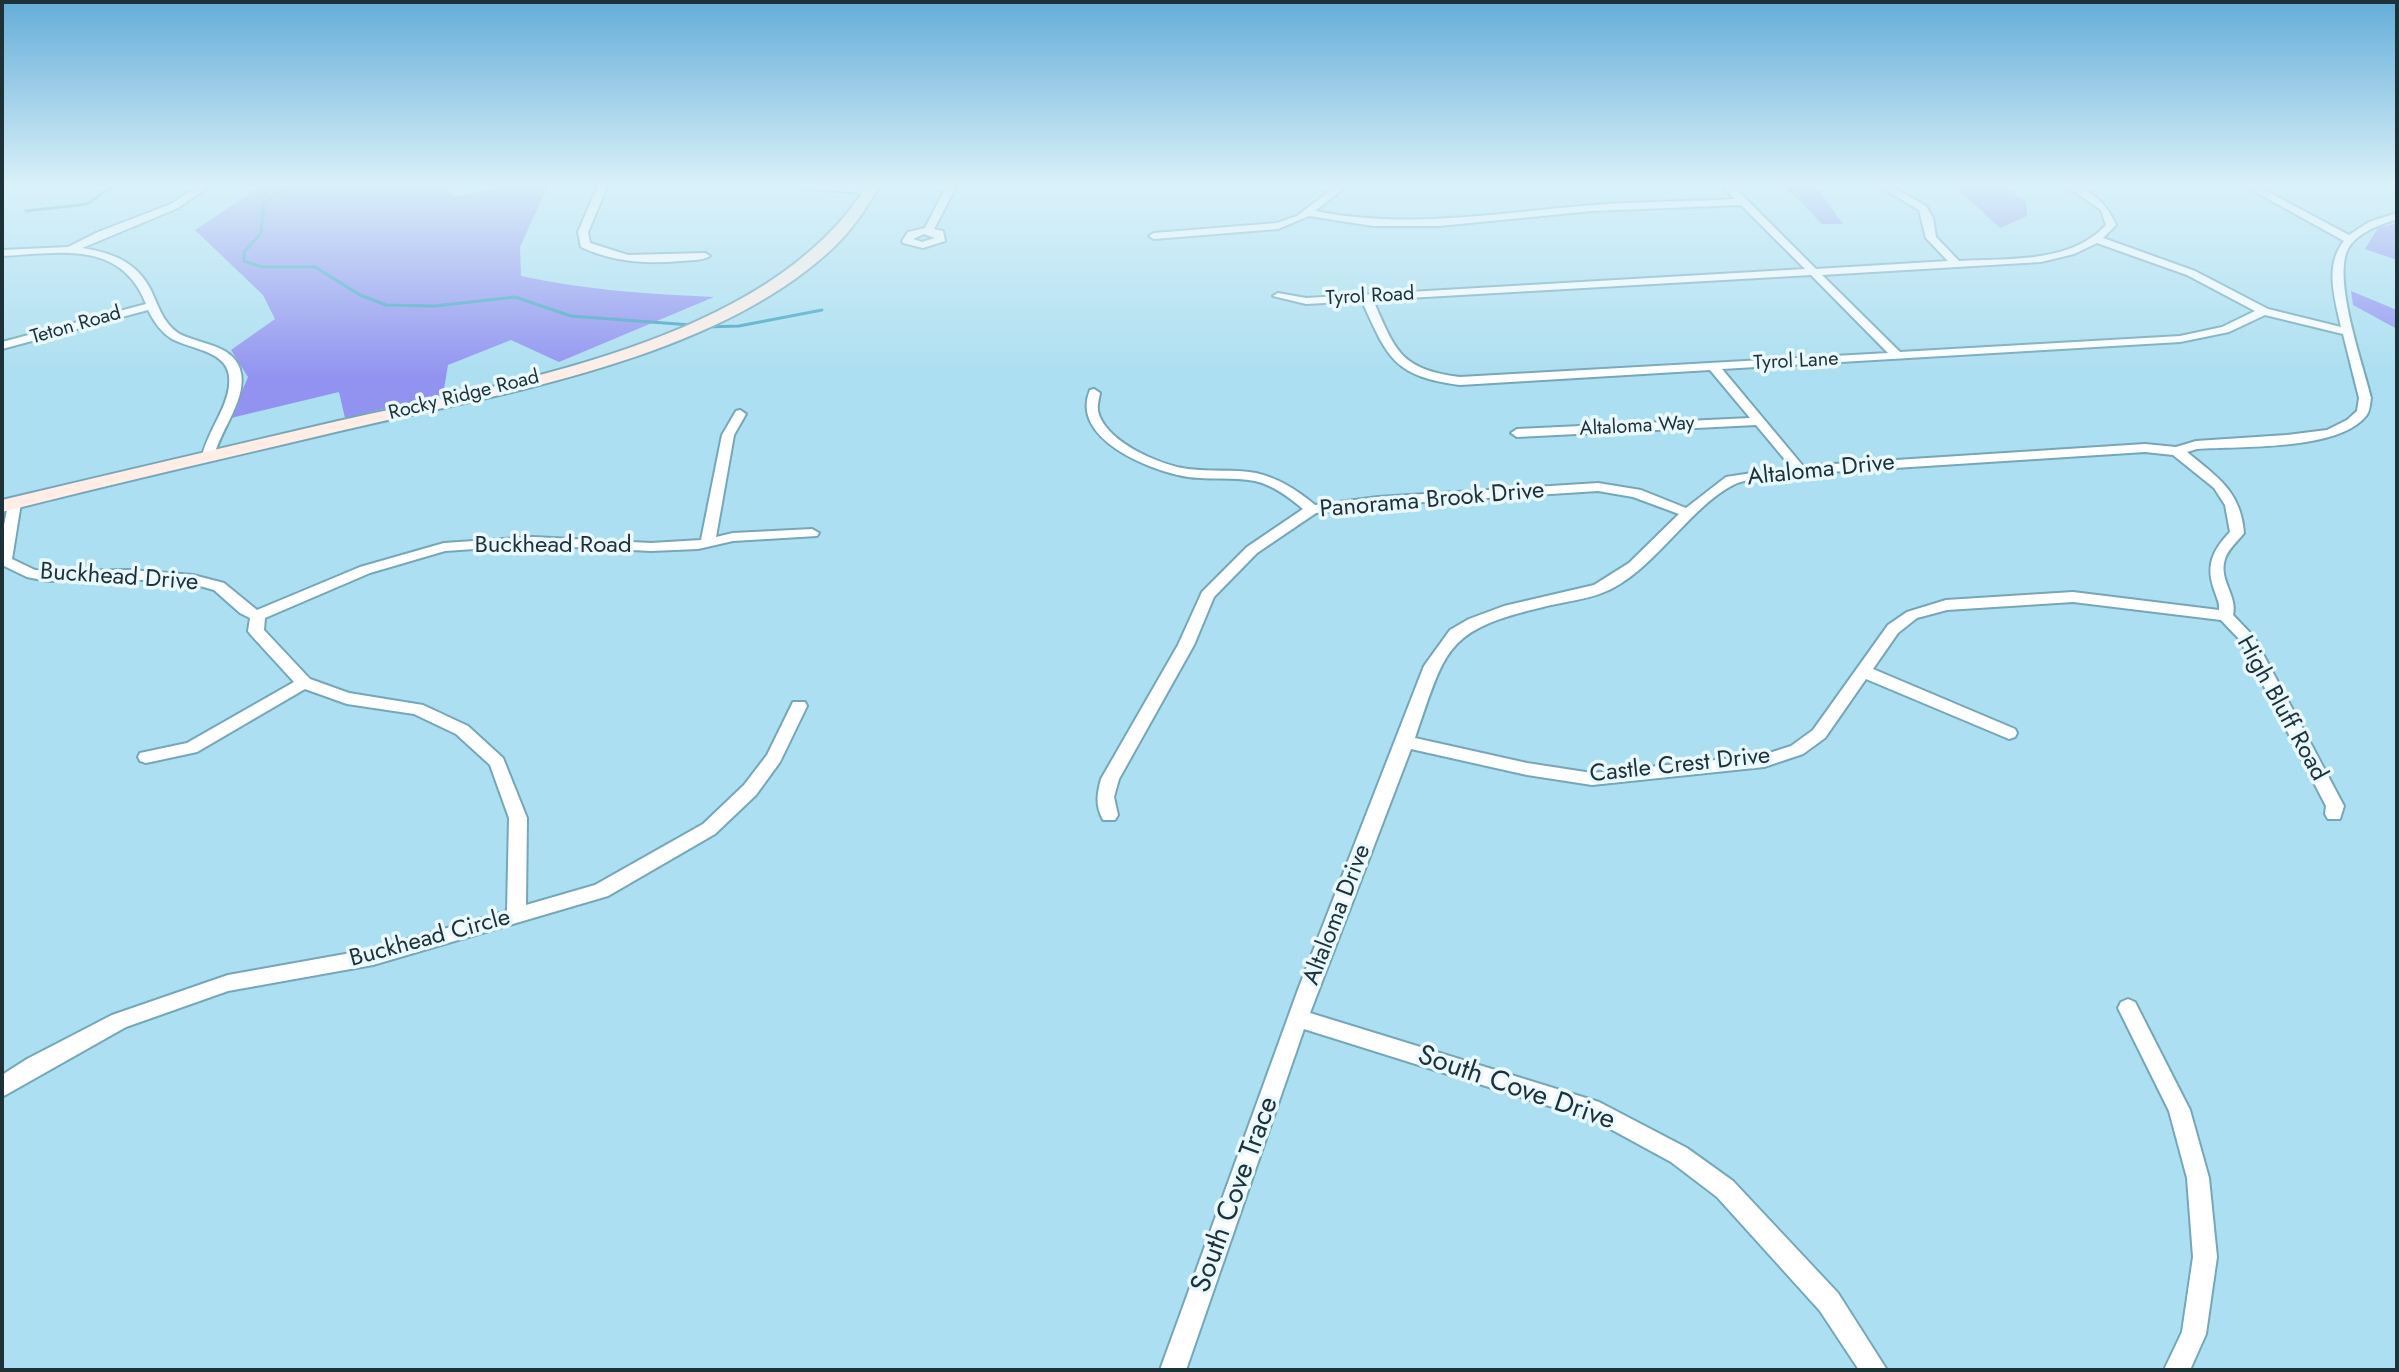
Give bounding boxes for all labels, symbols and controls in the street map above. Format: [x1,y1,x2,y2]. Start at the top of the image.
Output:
street label: Tyrol Road [1325,283,1415,311]
street label: Teton Road [28,302,124,350]
street label: Tyrol Lane [1753,348,1839,376]
street label: Rocky Ridge Road [386,366,542,426]
street label: Altaloma Way [1579,412,1695,442]
street label: Altaloma Drive [1746,449,1896,493]
street label: Panorama Brook Drive [1318,477,1546,525]
street label: Buckhead Road [474,532,632,560]
street label: Buckhead Drive [39,558,199,598]
street label: High Bluff Road [2229,632,2333,786]
street label: Castle Crest Drive [1588,742,1772,790]
street label: Altaloma Drive [1298,841,1378,989]
street label: Buckhead Circle [346,904,514,974]
street label: South Cove Drive [1413,1040,1619,1138]
street label: South Cove Trace [1185,1093,1287,1297]

